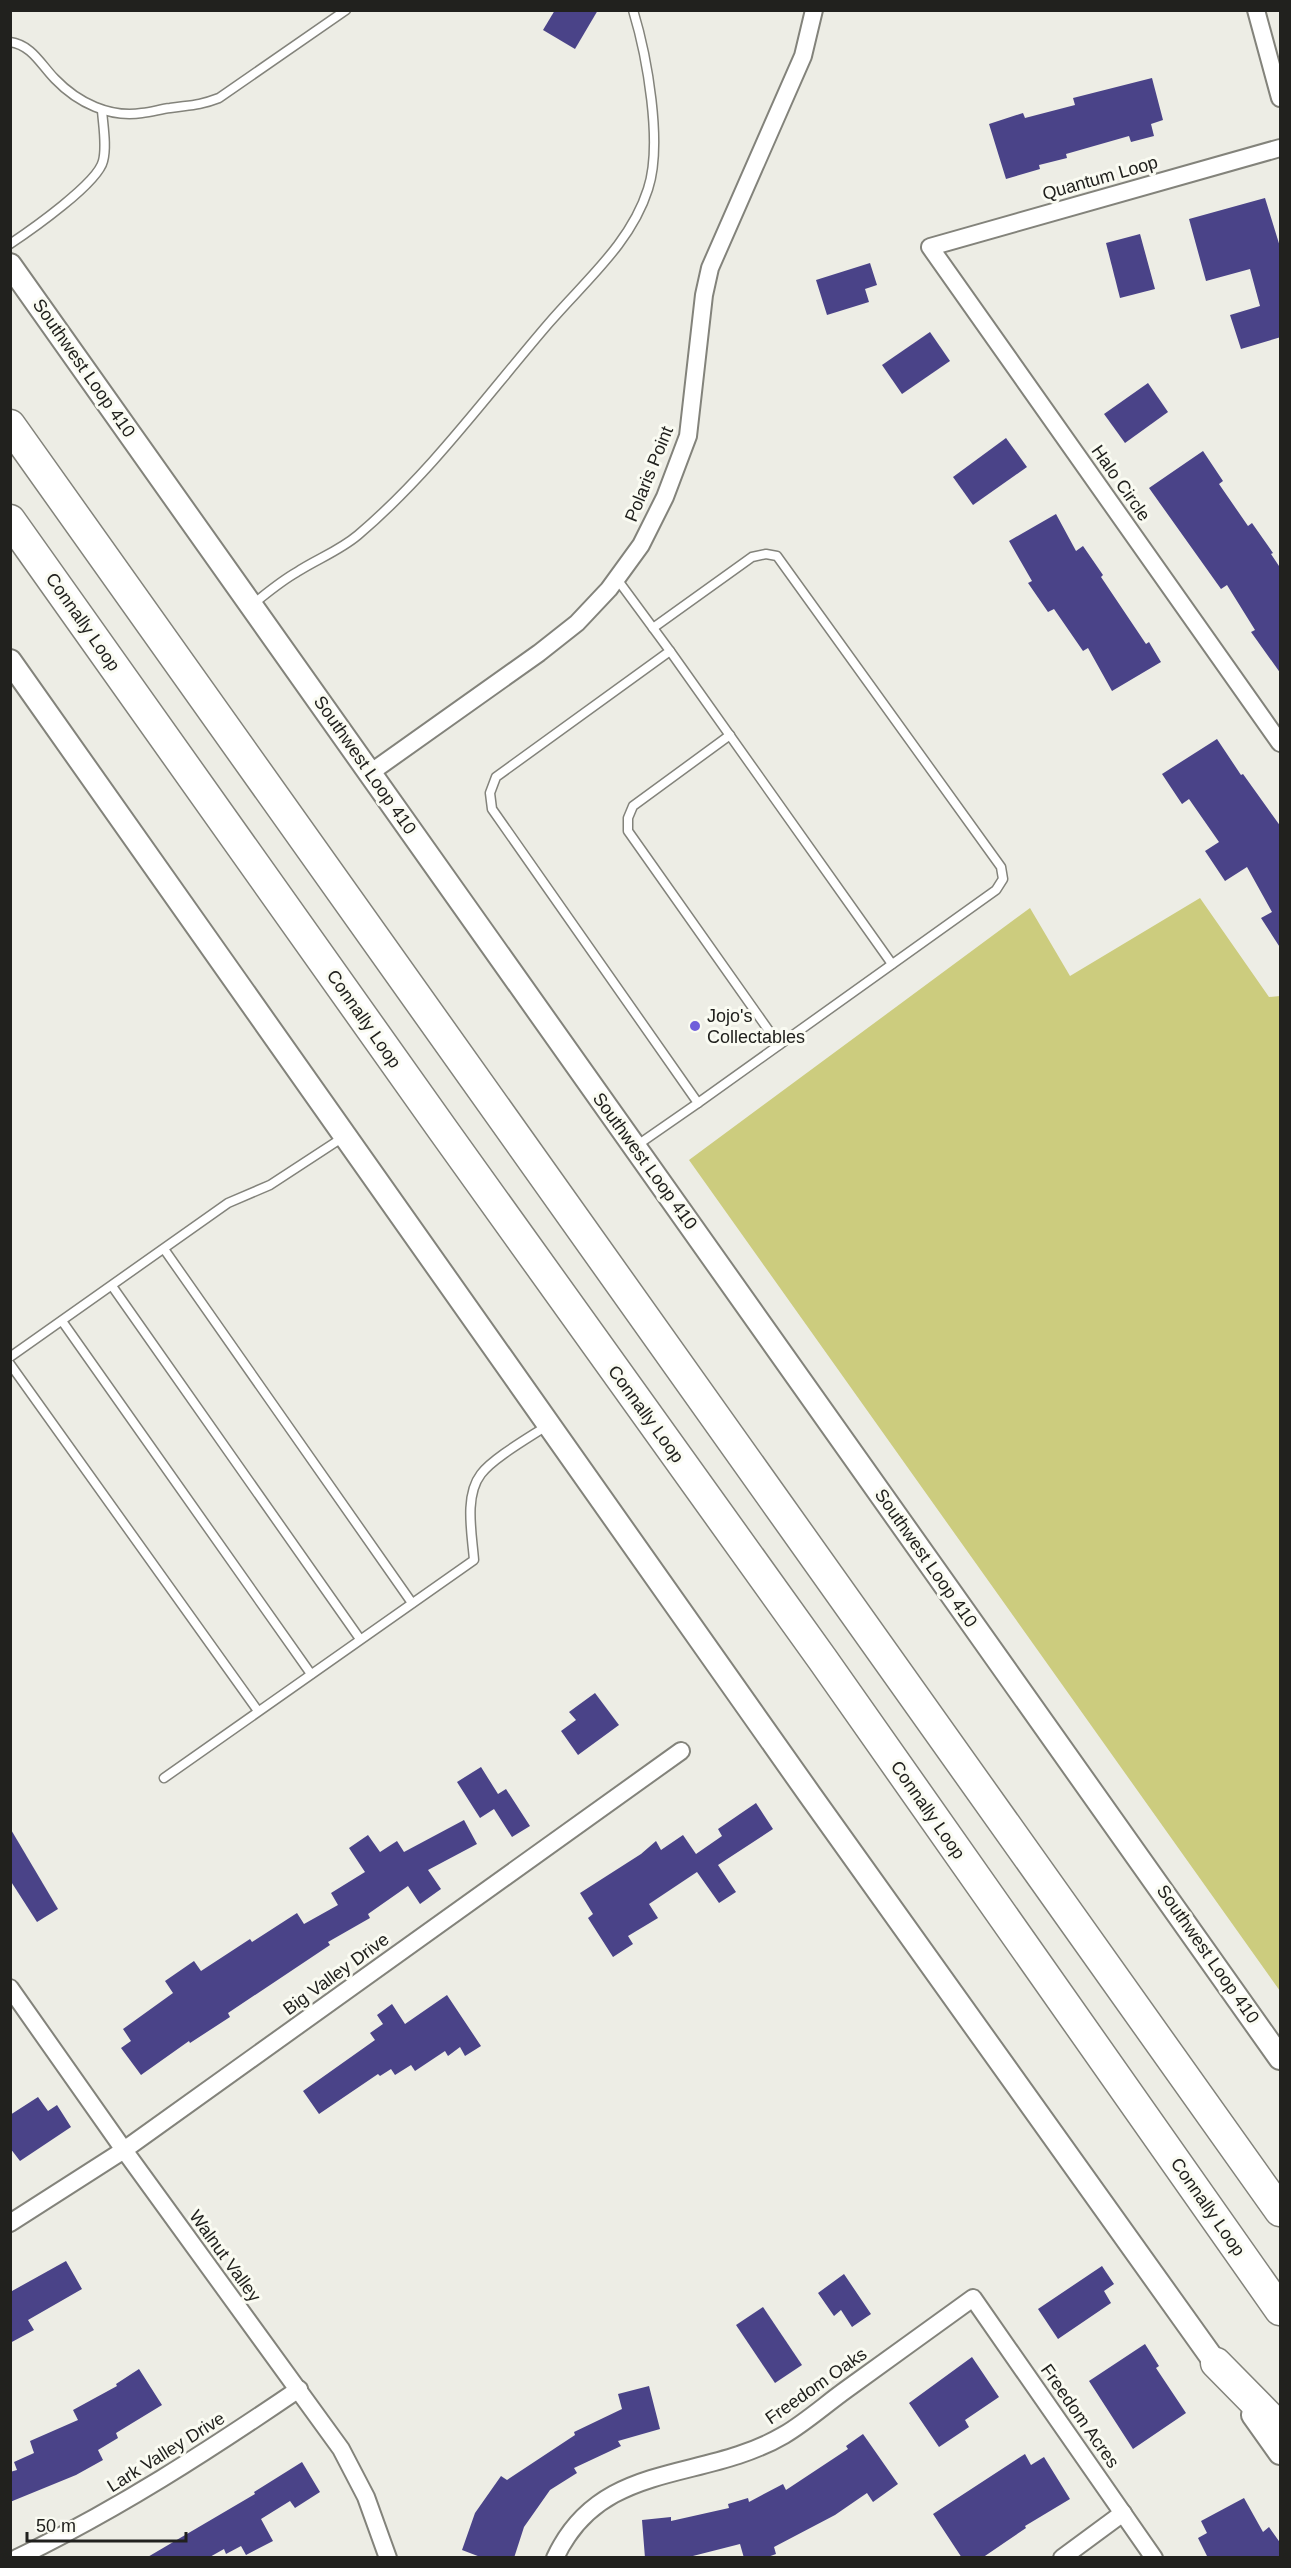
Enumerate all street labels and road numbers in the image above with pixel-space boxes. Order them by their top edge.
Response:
street label: Quantum Loop [1040,152,1160,204]
street label: Southwest Loop 410 [29,295,139,441]
street label: Polaris Point [621,423,677,525]
street label: Halo Circle [1088,441,1154,525]
street label: Connally Loop [42,569,124,675]
street label: Southwest Loop 410 [310,692,420,838]
street label: Connally Loop [323,966,405,1072]
street label: Southwest Loop 410 [589,1089,701,1233]
street label: Connally Loop [604,1362,688,1466]
street label: Southwest Loop 410 [871,1485,981,1631]
street label: Connally Loop [887,1757,969,1863]
street label: Southwest Loop 410 [1153,1881,1263,2027]
street label: Big Valley Drive [279,1929,393,2019]
street label: Connally Loop [1167,2154,1249,2260]
street label: Walnut Valley [185,2206,265,2306]
street label: Freedom Oaks [762,2344,870,2428]
street label: Freedom Acres [1037,2360,1123,2472]
street label: Lark Valley Drive [104,2408,228,2496]

